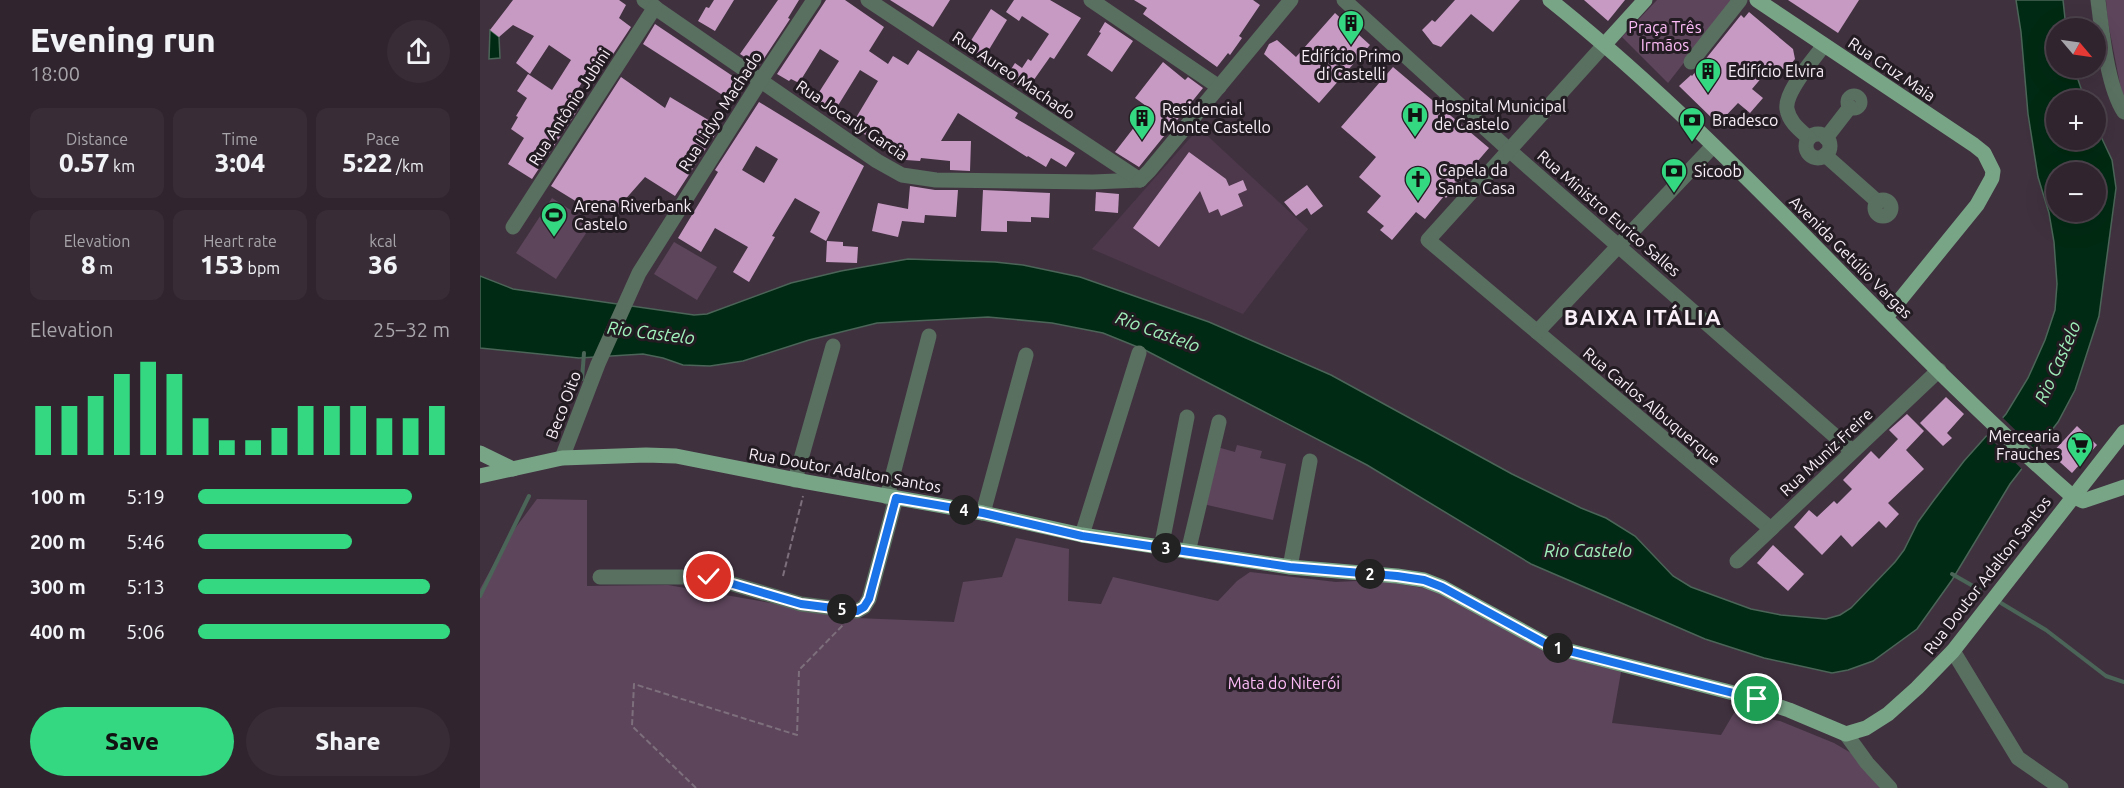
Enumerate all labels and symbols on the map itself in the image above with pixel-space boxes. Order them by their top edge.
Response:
building icon: Edifício Primo di Castelli [1336,8,1366,46]
park label: Praça Três Irmãos [1628,18,1702,54]
north arrow [2046,18,2106,78]
street label: Rua Aureo Machado [949,27,1079,123]
street label: Rua Cruz Maia [1845,33,1939,105]
street label: Rua Antônio Jubini [525,45,613,169]
place label: Edifício Primo di Castelli [1301,47,1401,83]
street label: Rua Lidyo Machado [675,48,765,174]
building icon: Edifício Elvira [1693,56,1723,94]
place label: Edifício Elvira [1728,62,1824,80]
street label: Rua Jocarly Garcia [793,76,911,164]
place label: Hospital Municipal de Castelo [1434,97,1566,133]
place label: Residencial Monte Castello [1162,100,1271,136]
hospital icon: Hospital Municipal de Castelo [1400,100,1430,138]
building icon: Residencial Monte Castello [1127,103,1157,141]
bank icon: Bradesco [1677,105,1707,143]
place label: Bradesco [1712,111,1778,129]
street label: Rua Ministro Eurico Salles [1534,146,1684,280]
bank icon: Sicoob [1659,156,1689,194]
place label: Capela da Santa Casa [1438,161,1515,197]
place label: Sicoob [1694,162,1742,180]
church icon: Capela da Santa Casa [1403,164,1433,202]
street label: Avenida Getúlio Vargas [1786,192,1916,322]
place label: Arena Riverbank Castelo [574,197,692,233]
sports icon: Arena Riverbank Castelo [539,200,569,238]
district label: BAIXA ITÁLIA [1564,304,1722,329]
water label: Rio Castelo [1113,307,1203,356]
water label: Rio Castelo [606,317,696,347]
water label: Rio Castelo [2030,317,2084,406]
street label: Rua Carlos Albuquerque [1580,343,1724,469]
street label: Beco Oito [542,368,584,442]
street label: Rua Muniz Freire [1776,405,1876,499]
place label: Mercearia Frauches [1989,427,2060,463]
supermarket icon: Mercearia Frauches [2065,430,2095,468]
street label: Rua Doutor Adalton Santos [747,444,943,496]
street label: Rua Doutor Adalton Santos [1920,493,2054,657]
pin: 4 [949,495,979,525]
pin: 3 [1151,533,1181,563]
water label: Rio Castelo [1544,540,1632,560]
pin [683,551,734,602]
pin: 2 [1355,559,1385,589]
pin: 5 [827,594,857,624]
pin: 1 [1543,633,1573,663]
pin [1731,673,1782,724]
park label: Mata do Niterói [1228,674,1340,692]

